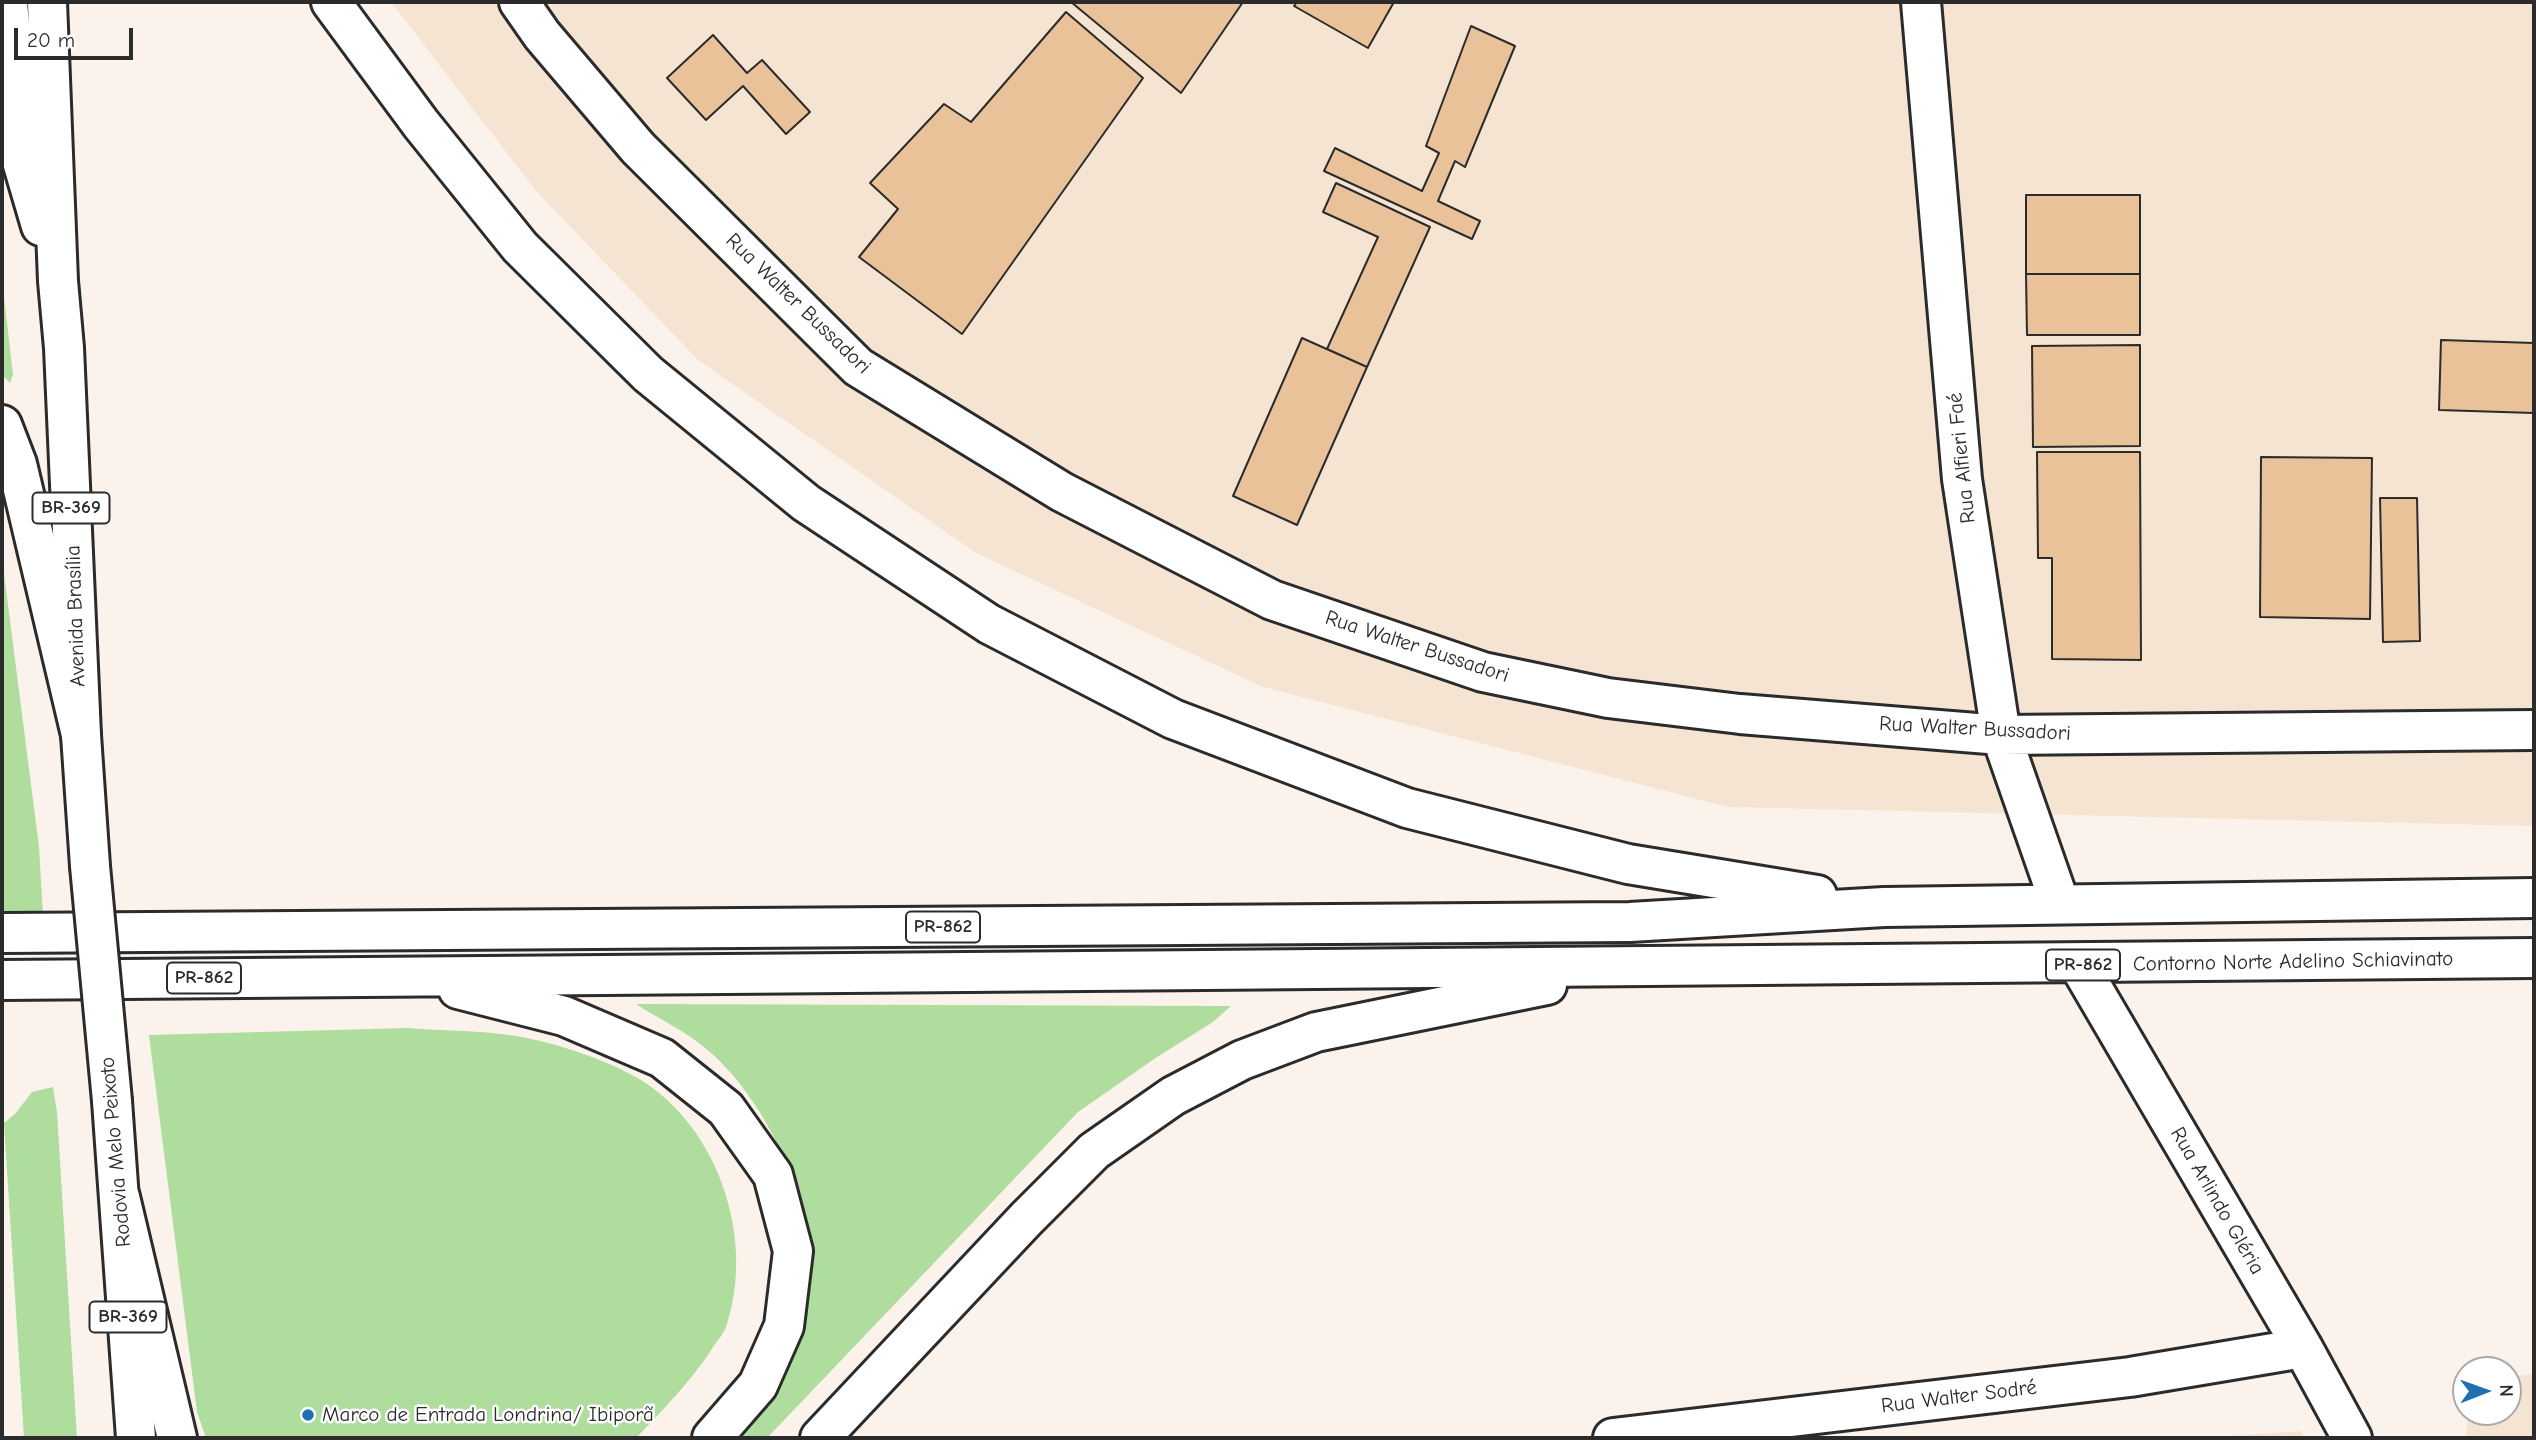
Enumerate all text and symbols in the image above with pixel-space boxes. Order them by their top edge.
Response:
scale bar [18,14,136,58]
text: 20 m [27,28,75,52]
street label: Rua Walter Bussadori [720,228,876,380]
street label: Rua Alfieri Faé [1943,391,1981,525]
road number: BR-369 [32,492,110,524]
street label: Avenida Brasília [61,545,91,687]
street label: Rua Walter Bussadori [1322,605,1512,689]
street label: Rua Walter Bussadori [1879,711,2071,747]
road number: PR-862 [906,911,980,942]
street label: Contorno Norte Adelino Schiavinato [2133,947,2453,977]
road number: PR-862 [2046,950,2120,981]
road number: PR-862 [167,962,241,994]
street label: Rodovia Melo Peixoto [95,1056,137,1248]
street label: Rua Arlindo Gléria [2165,1123,2269,1279]
road number: BR-369 [90,1302,166,1332]
north arrow [2452,1356,2522,1426]
street label: Rua Walter Sodré [1880,1375,2038,1419]
text: N [2495,1384,2517,1397]
place label: Marco de Entrada Londrina/ Ibiporã [322,1402,654,1428]
marker: Marco de Entrada Londrina/ Ibiporã [300,1407,316,1423]

